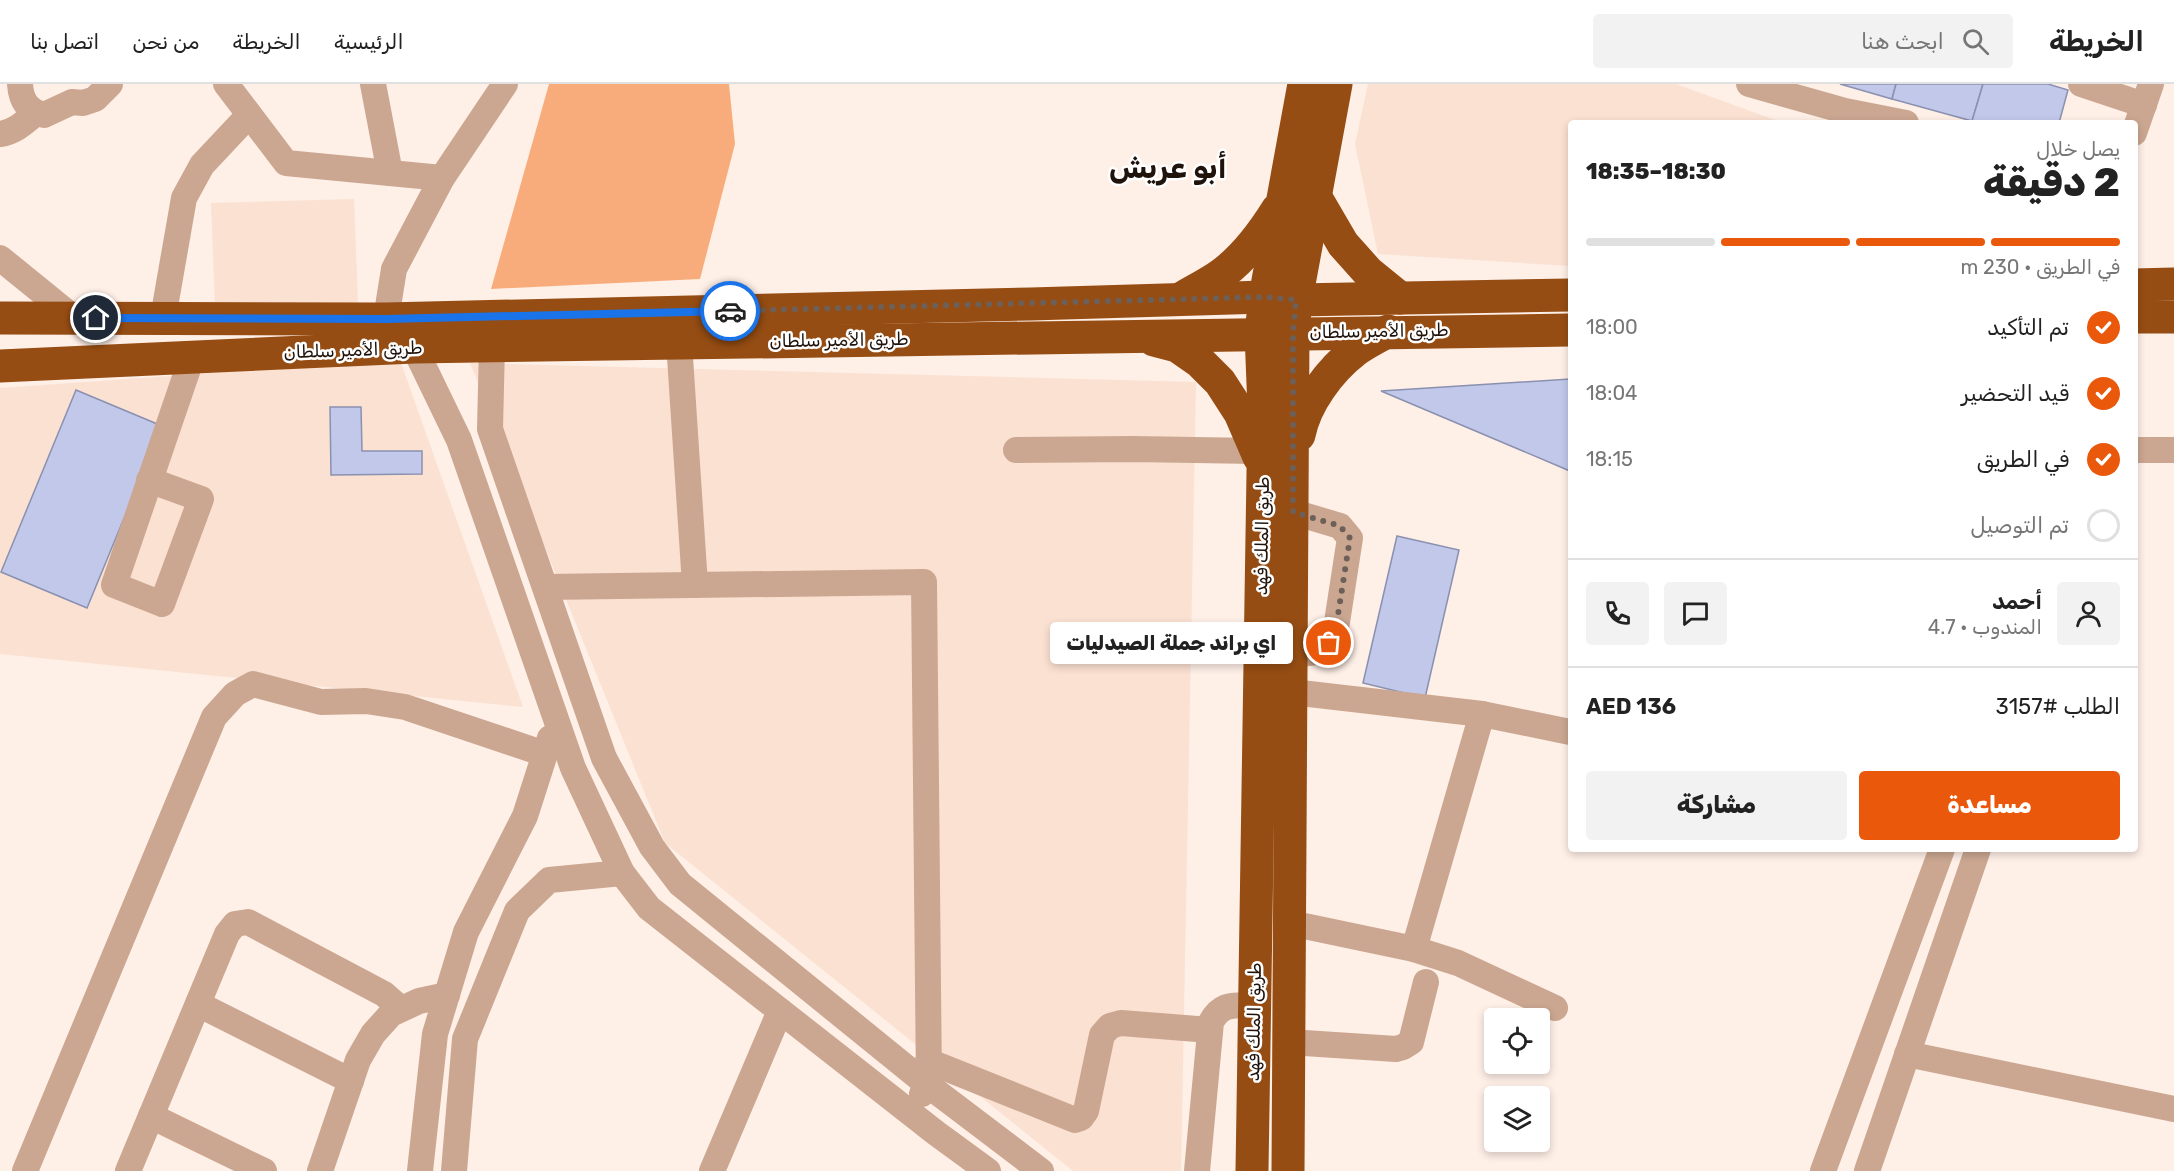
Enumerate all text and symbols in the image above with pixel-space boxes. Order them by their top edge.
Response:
search box [1593,14,2013,68]
icon: search [1959,25,1992,58]
text: الخريطة [2049,25,2144,58]
text: ابحث هنا [1861,28,1944,55]
text: اتصل بنا [30,29,99,54]
text: من نحن [132,29,199,54]
text: الخريطة [232,29,301,54]
text: الرئيسية [334,29,404,54]
text: يصل خلال [2036,137,2120,161]
district label: أبو عريش [1109,150,1227,186]
text: 18:30–18:35 [1586,158,1726,185]
text: 2 دقيقة [1983,160,2120,206]
text: في الطريق · 230 m [1960,255,2120,279]
courier [700,281,760,341]
pin [70,292,121,343]
icon: car [714,295,747,328]
icon: home [79,301,112,334]
icon: check [2087,311,2120,344]
text: تم التأكيد [1987,314,2069,341]
text: 18:00 [1586,315,1638,339]
street label: طريق الأمير سلطان [1309,319,1449,343]
street label: طريق الأمير سلطان [769,328,909,352]
street label: طريق الأمير سلطان [283,337,423,363]
icon: check [2087,377,2120,410]
text: قيد التحضير [1961,380,2069,407]
text: 18:04 [1586,381,1638,405]
icon: check [2087,443,2120,476]
text: في الطريق [1977,446,2069,473]
text: 18:15 [1586,447,1633,471]
street label: طريق الملك فهد [1250,476,1274,596]
text: تم التوصيل [1970,512,2069,539]
button: phone [1586,582,1649,645]
button: chat [1664,582,1727,645]
button: person [2057,582,2120,645]
text: أحمد [1992,588,2042,615]
text: المندوب · 4.7 [1928,615,2042,639]
pin [1303,617,1354,668]
callout: اي براند جملة الصيدليات [1050,622,1293,664]
icon: bag [1312,626,1345,659]
text: اي براند جملة الصيدليات [1066,631,1277,655]
text: AED 136 [1586,693,1676,720]
text: الطلب #3157 [1995,693,2120,720]
button: مشاركة [1586,771,1847,840]
button: مساعدة [1859,771,2120,840]
street label: طريق الملك فهد [1242,962,1266,1082]
map controls [1484,1008,1550,1152]
button: locate [1484,1008,1550,1074]
button: layers [1484,1086,1550,1152]

